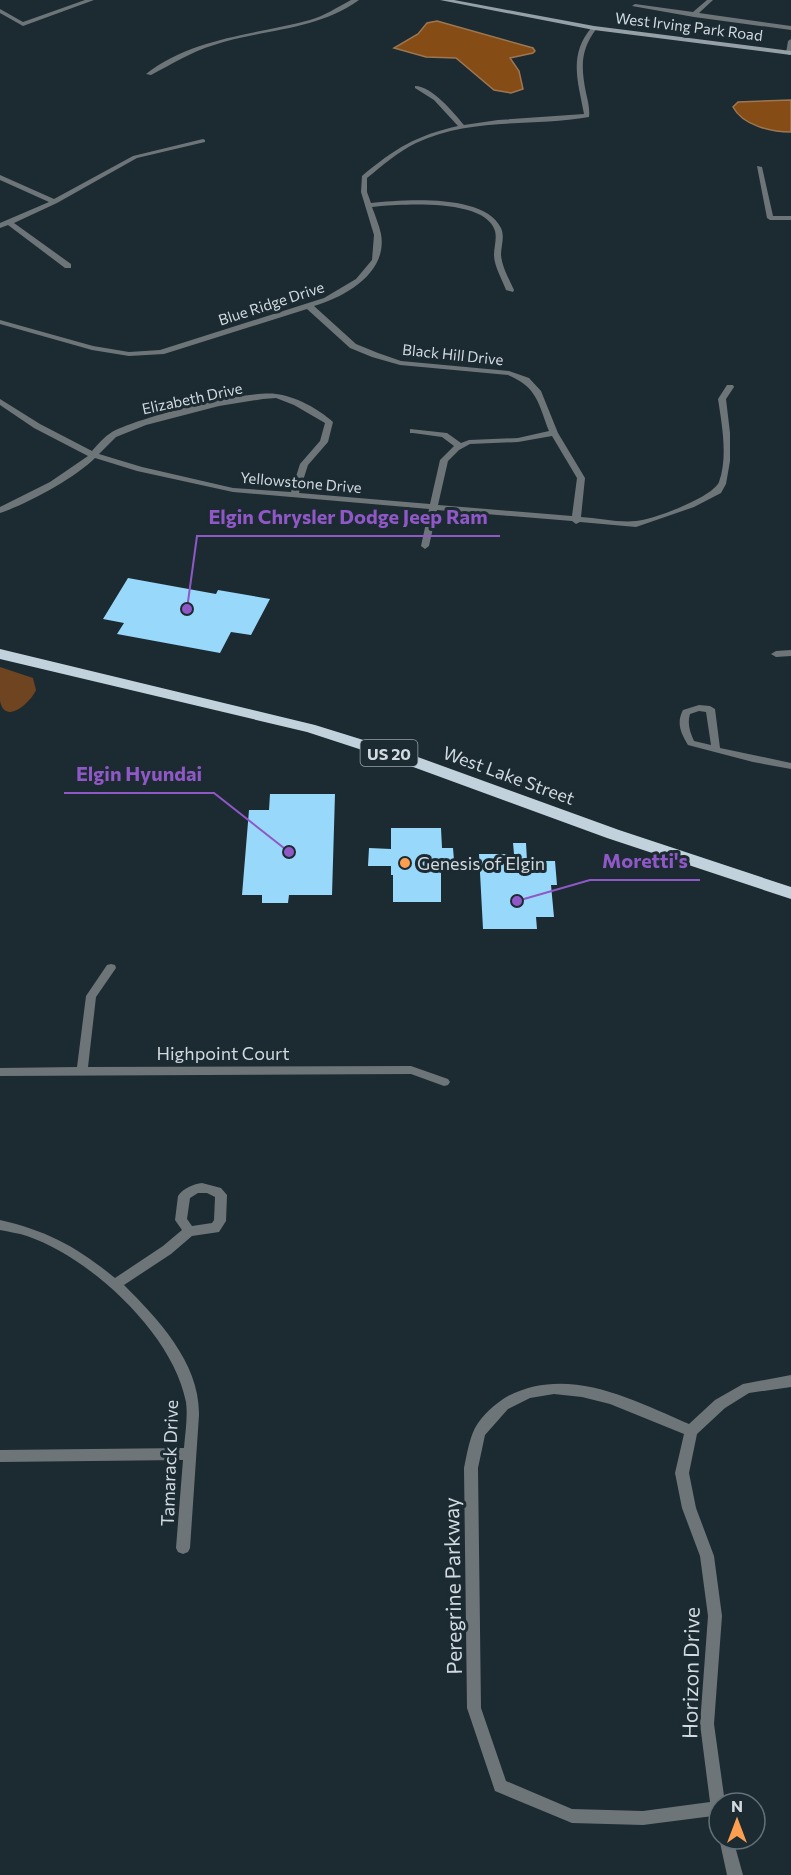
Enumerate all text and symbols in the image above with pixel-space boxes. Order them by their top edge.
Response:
street label: West Irving Park Road [614,8,764,44]
street label: Blue Ridge Drive [216,277,326,329]
street label: Black Hill Drive [402,340,505,368]
street label: Elizabeth Drive [140,379,244,417]
street label: Yellowstone Drive [239,468,363,496]
callout: Elgin Chrysler Dodge Jeep Ram [197,498,500,536]
text: Elgin Chrysler Dodge Jeep Ram [208,504,488,528]
road number: US 20 [360,740,418,766]
street label: West Lake Street [440,741,578,809]
callout: Elgin Hyundai [64,755,214,793]
text: Elgin Hyundai [76,761,202,785]
callout: Moretti's [590,842,700,880]
text: Moretti's [602,848,688,872]
place label: Genesis of Elgin [417,852,545,874]
marker: Genesis of Elgin [398,856,412,870]
street label: Highpoint Court [156,1042,290,1064]
street label: Tamarack Drive [156,1399,182,1527]
street label: Peregrine Parkway [438,1497,466,1675]
street label: Horizon Drive [676,1607,704,1739]
north arrow [707,1791,767,1851]
text: N [731,1796,743,1815]

